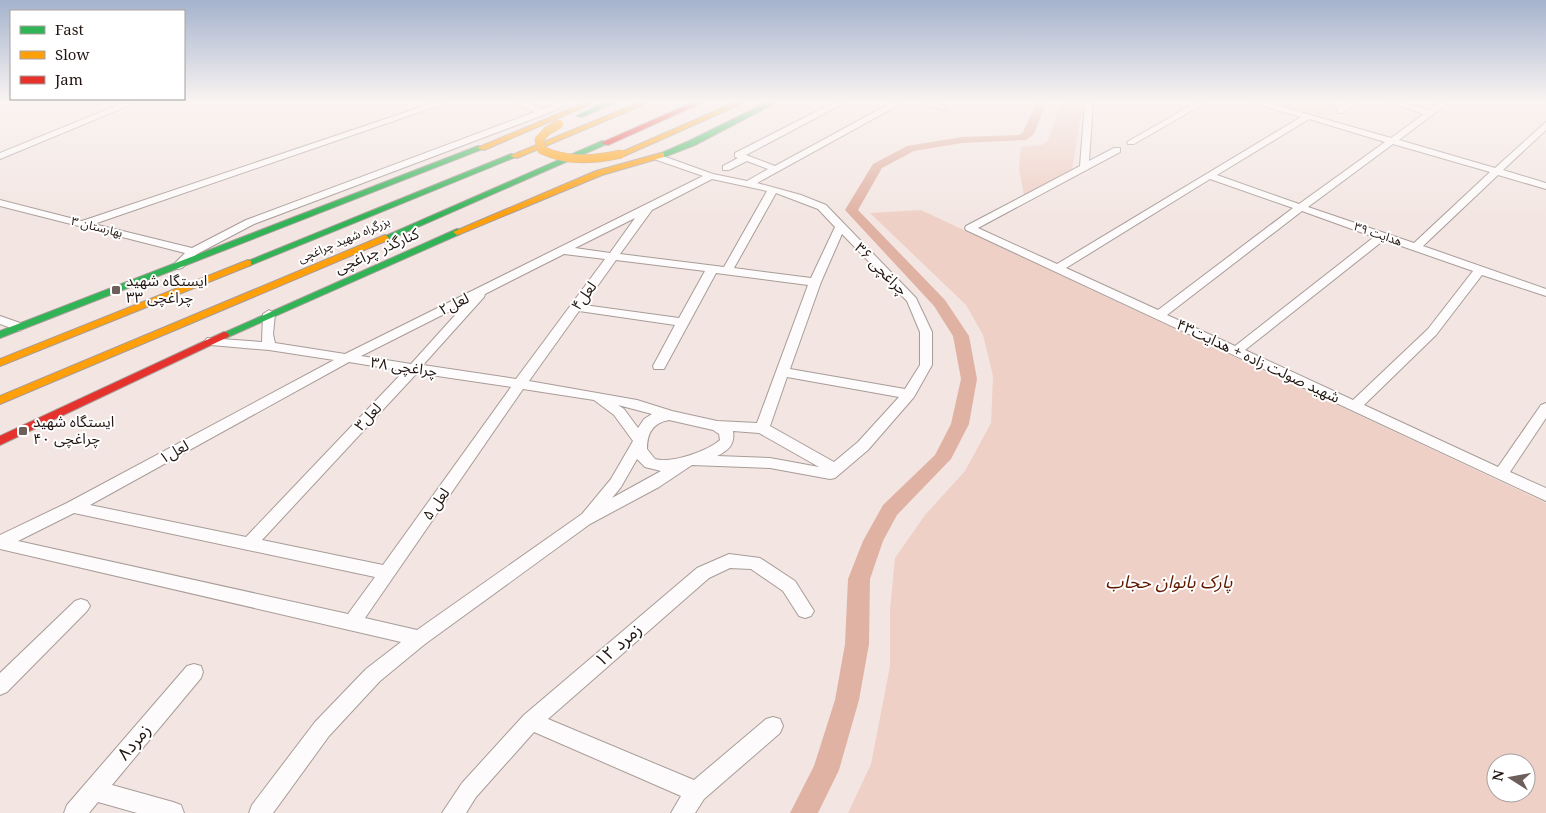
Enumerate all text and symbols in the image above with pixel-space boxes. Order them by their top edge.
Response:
legend [10,10,185,100]
text: Fast [55,19,84,39]
text: Slow [55,44,89,64]
text: Jam [54,69,83,89]
street label: بهارستان ۳ [70,212,125,241]
street label: بزرگراه شهید چراغچی [295,212,392,267]
street label: هدایت ۳۹ [1352,217,1405,250]
street label: کنارگذر چراغچی [331,222,423,279]
street label: چراغچی ۳۶ [850,237,913,300]
place label: ایستگاه شهید چراغچی ۳۳ [126,270,207,308]
street label: لعل۴ [566,277,601,314]
marker: ایستگاه شهید چراغچی ۳۳ [110,284,122,296]
street label: لعل۲ [435,287,472,319]
street label: شهید صولت زاده + هدایت۴۳ [1174,313,1344,407]
street label: چراغچی ۳۸ [369,351,439,382]
street label: لعل۳ [349,398,385,435]
place label: ایستگاه شهید چراغچی ۴۰ [33,411,114,449]
marker: ایستگاه شهید چراغچی ۴۰ [17,425,29,437]
street label: لعل۱ [155,435,192,467]
street label: لعل ۵ [417,483,454,524]
park label: پارک بانوان حجاب [1106,569,1233,594]
street label: زمرد ۱۲ [588,617,646,672]
street label: زمرد۸ [111,718,156,765]
north arrow [1486,753,1536,803]
text: N [1487,768,1508,783]

